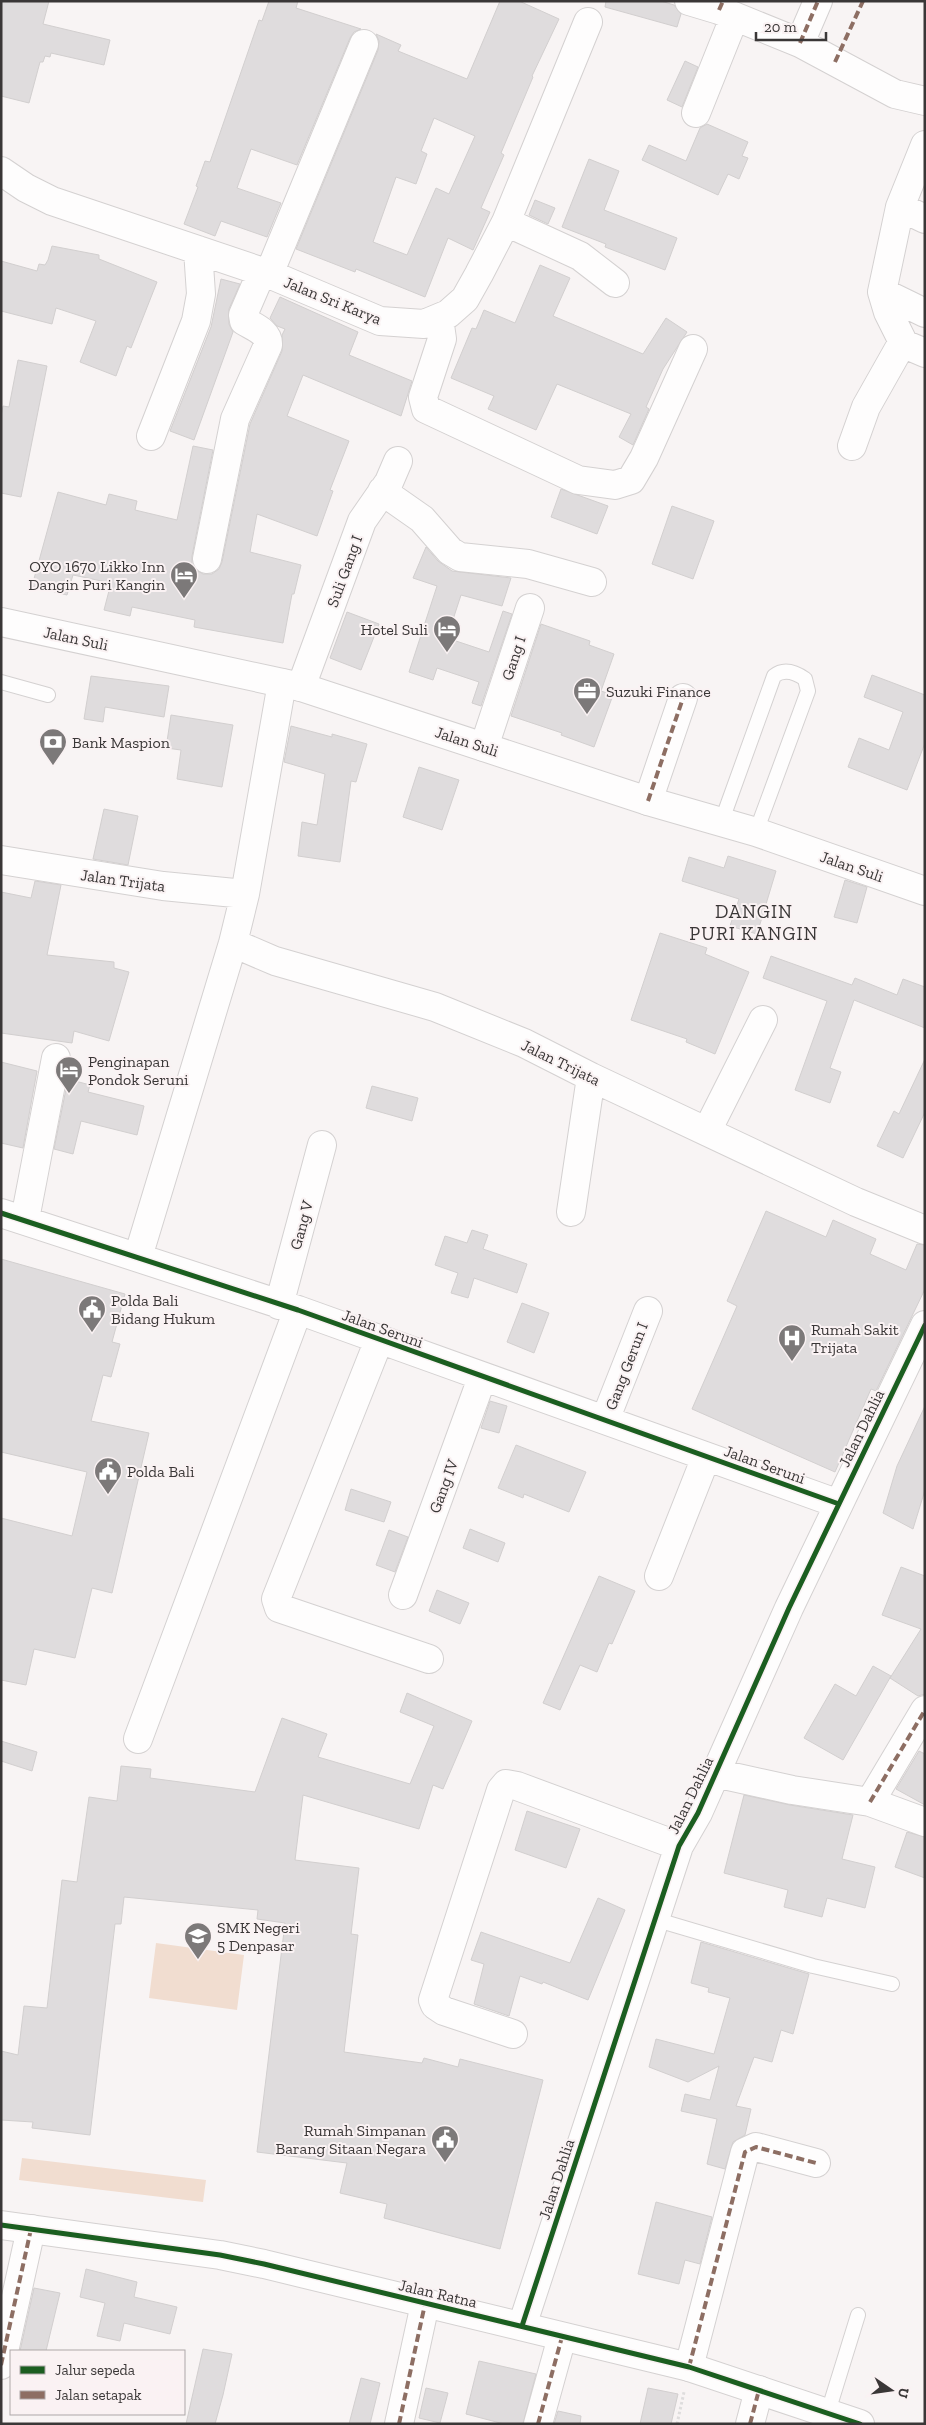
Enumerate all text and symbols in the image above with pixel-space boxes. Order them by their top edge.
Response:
scale bar [756,10,826,42]
text: 20 m [764,18,797,36]
street label: Jalan Sri Karya [281,272,385,329]
street label: Suli Gang I [323,532,366,610]
place label: OYO 1670 Likko Inn Dangin Puri Kangin [28,557,166,594]
hotel icon: OYO 1670 Likko Inn Dangin Puri Kangin [169,560,199,599]
hotel icon: Hotel Suli [432,614,462,653]
place label: Hotel Suli [360,620,429,639]
street label: Jalan Suli [42,622,110,655]
street label: Gang I [497,634,530,683]
office icon: Suzuki Finance [572,676,602,715]
place label: Suzuki Finance [606,682,711,701]
street label: Jalan Suli [433,722,501,761]
bank icon: Bank Maspion [38,727,68,766]
place label: Bank Maspion [72,733,171,752]
street label: Jalan Suli [818,847,886,886]
street label: Jalan Trijata [79,865,167,896]
district label: DANGIN PURI KANGIN [689,900,819,945]
street label: Jalan Trijata [518,1035,604,1090]
place label: Penginapan Pondok Seruni [88,1052,189,1089]
hotel icon: Penginapan Pondok Seruni [54,1055,84,1094]
street label: Gang V [286,1198,317,1252]
place label: Polda Bali Bidang Hukum [111,1291,215,1328]
public building icon: Polda Bali Bidang Hukum [77,1294,107,1333]
street label: Jalan Seruni [340,1305,426,1352]
street label: Gang Gerun I [601,1320,652,1413]
place label: Rumah Sakit Trijata [811,1320,899,1357]
hospital icon: Rumah Sakit Trijata [777,1323,807,1362]
street label: Jalan Dahlia [835,1386,888,1470]
street label: Jalan Seruni [722,1441,808,1488]
public building icon: Polda Bali [93,1456,123,1495]
street label: Gang IV [425,1456,462,1516]
place label: Polda Bali [127,1462,195,1481]
street label: Jalan Dahlia [664,1753,717,1837]
place label: SMK Negeri 5 Denpasar [217,1918,300,1955]
school or university icon: SMK Negeri 5 Denpasar [183,1921,213,1960]
place label: Rumah Simpanan Barang Sitaan Negara [275,2121,427,2158]
public building icon: Rumah Simpanan Barang Sitaan Negara [430,2124,460,2163]
street label: Jalan Dahlia [535,2136,579,2222]
street label: Jalan Ratna [397,2275,479,2312]
legend [10,2350,185,2415]
text: Jalur sepeda [55,2361,135,2379]
north arrow [866,2365,916,2415]
text: Jalan setapak [55,2386,142,2404]
text: U [894,2386,913,2400]

